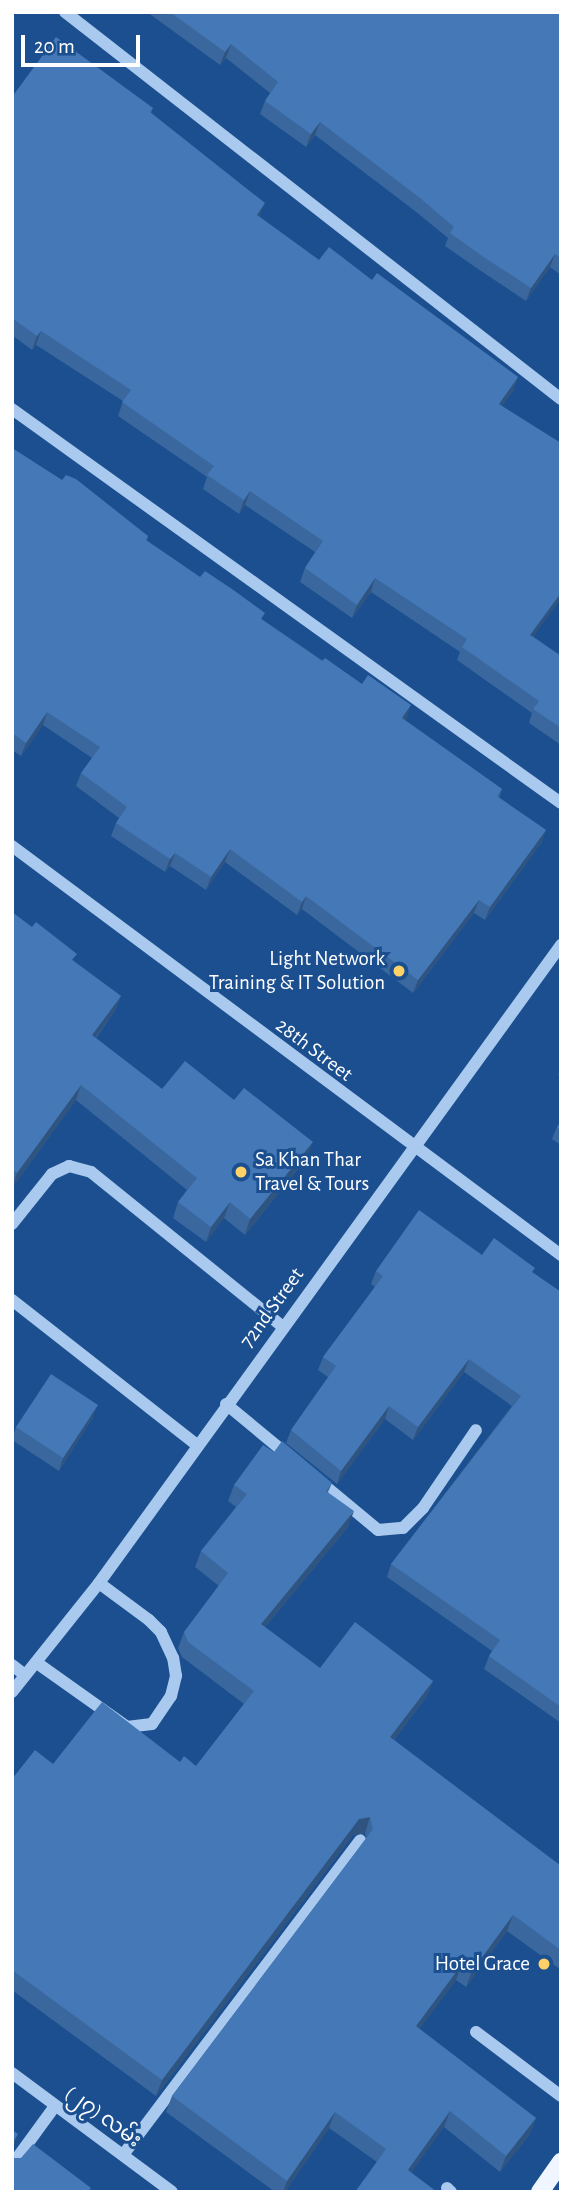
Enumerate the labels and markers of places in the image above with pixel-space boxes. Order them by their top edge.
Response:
place label: Light Network Training & IT Solution [209,946,385,996]
marker: Light Network Training & IT Solution [391,963,407,979]
place label: Sa Khan Thar Travel & Tours [255,1147,369,1197]
marker: Sa Khan Thar Travel & Tours [233,1164,249,1180]
place label: Hotel Grace [435,1951,530,1977]
marker: Hotel Grace [536,1956,552,1972]

